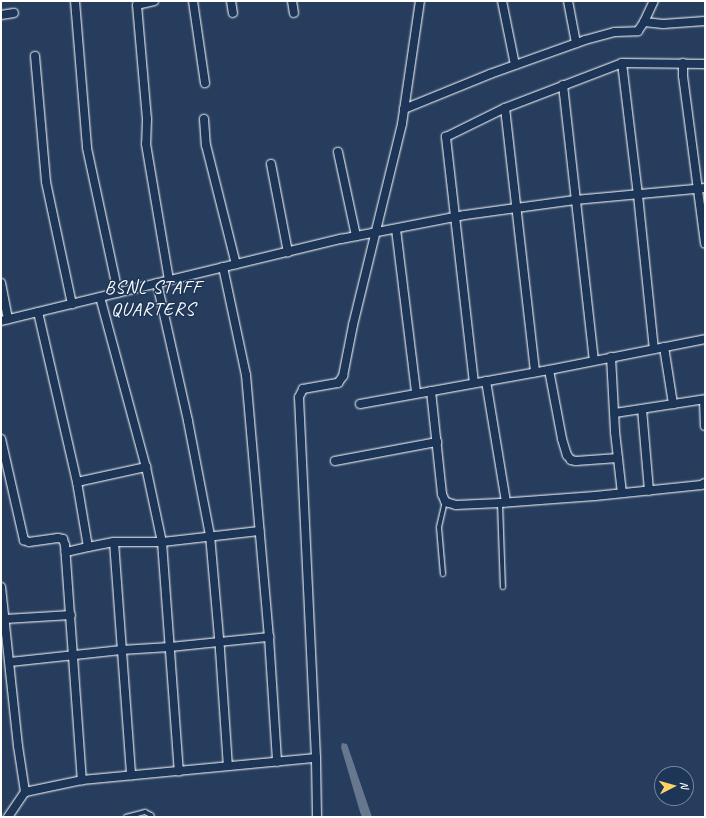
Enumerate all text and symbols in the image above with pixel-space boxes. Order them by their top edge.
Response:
district label: BSNL STAFF QUARTERS [105,277,201,321]
north arrow [654,766,694,806]
text: N [678,781,692,789]

